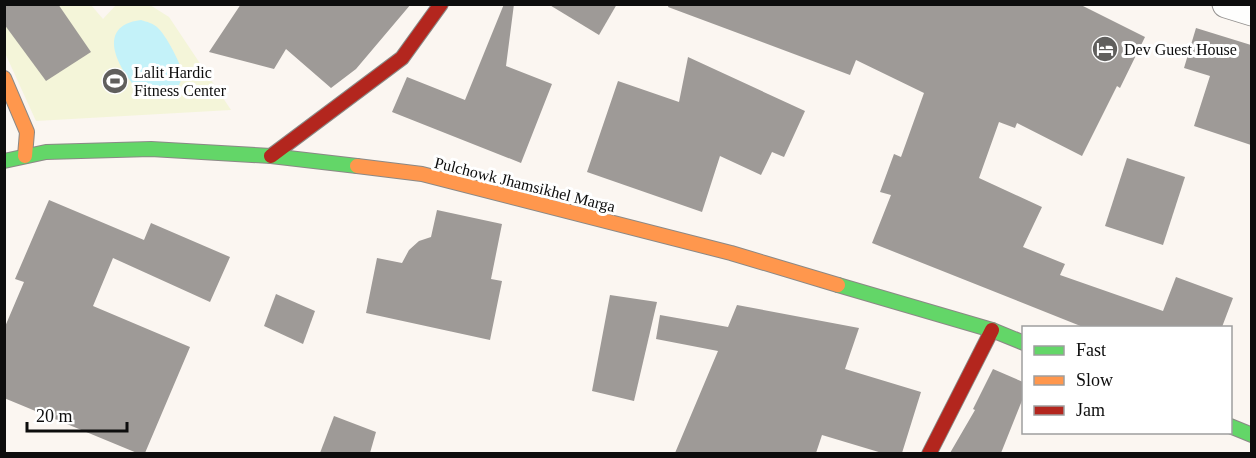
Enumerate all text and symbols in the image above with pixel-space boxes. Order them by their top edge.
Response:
hotel icon: Dev Guest House [1090,34,1120,64]
place label: Dev Guest House [1124,41,1237,58]
place label: Lalit Hardic Fitness Center [134,64,227,99]
sports icon: Lalit Hardic Fitness Center [100,66,130,96]
street label: Pulchowk Jhamsikhel Marga [433,154,617,216]
legend [1022,326,1232,434]
text: Fast [1076,340,1106,360]
text: Slow [1076,370,1113,390]
scale bar [27,395,128,433]
text: Jam [1076,400,1105,420]
text: 20 m [36,406,73,426]

